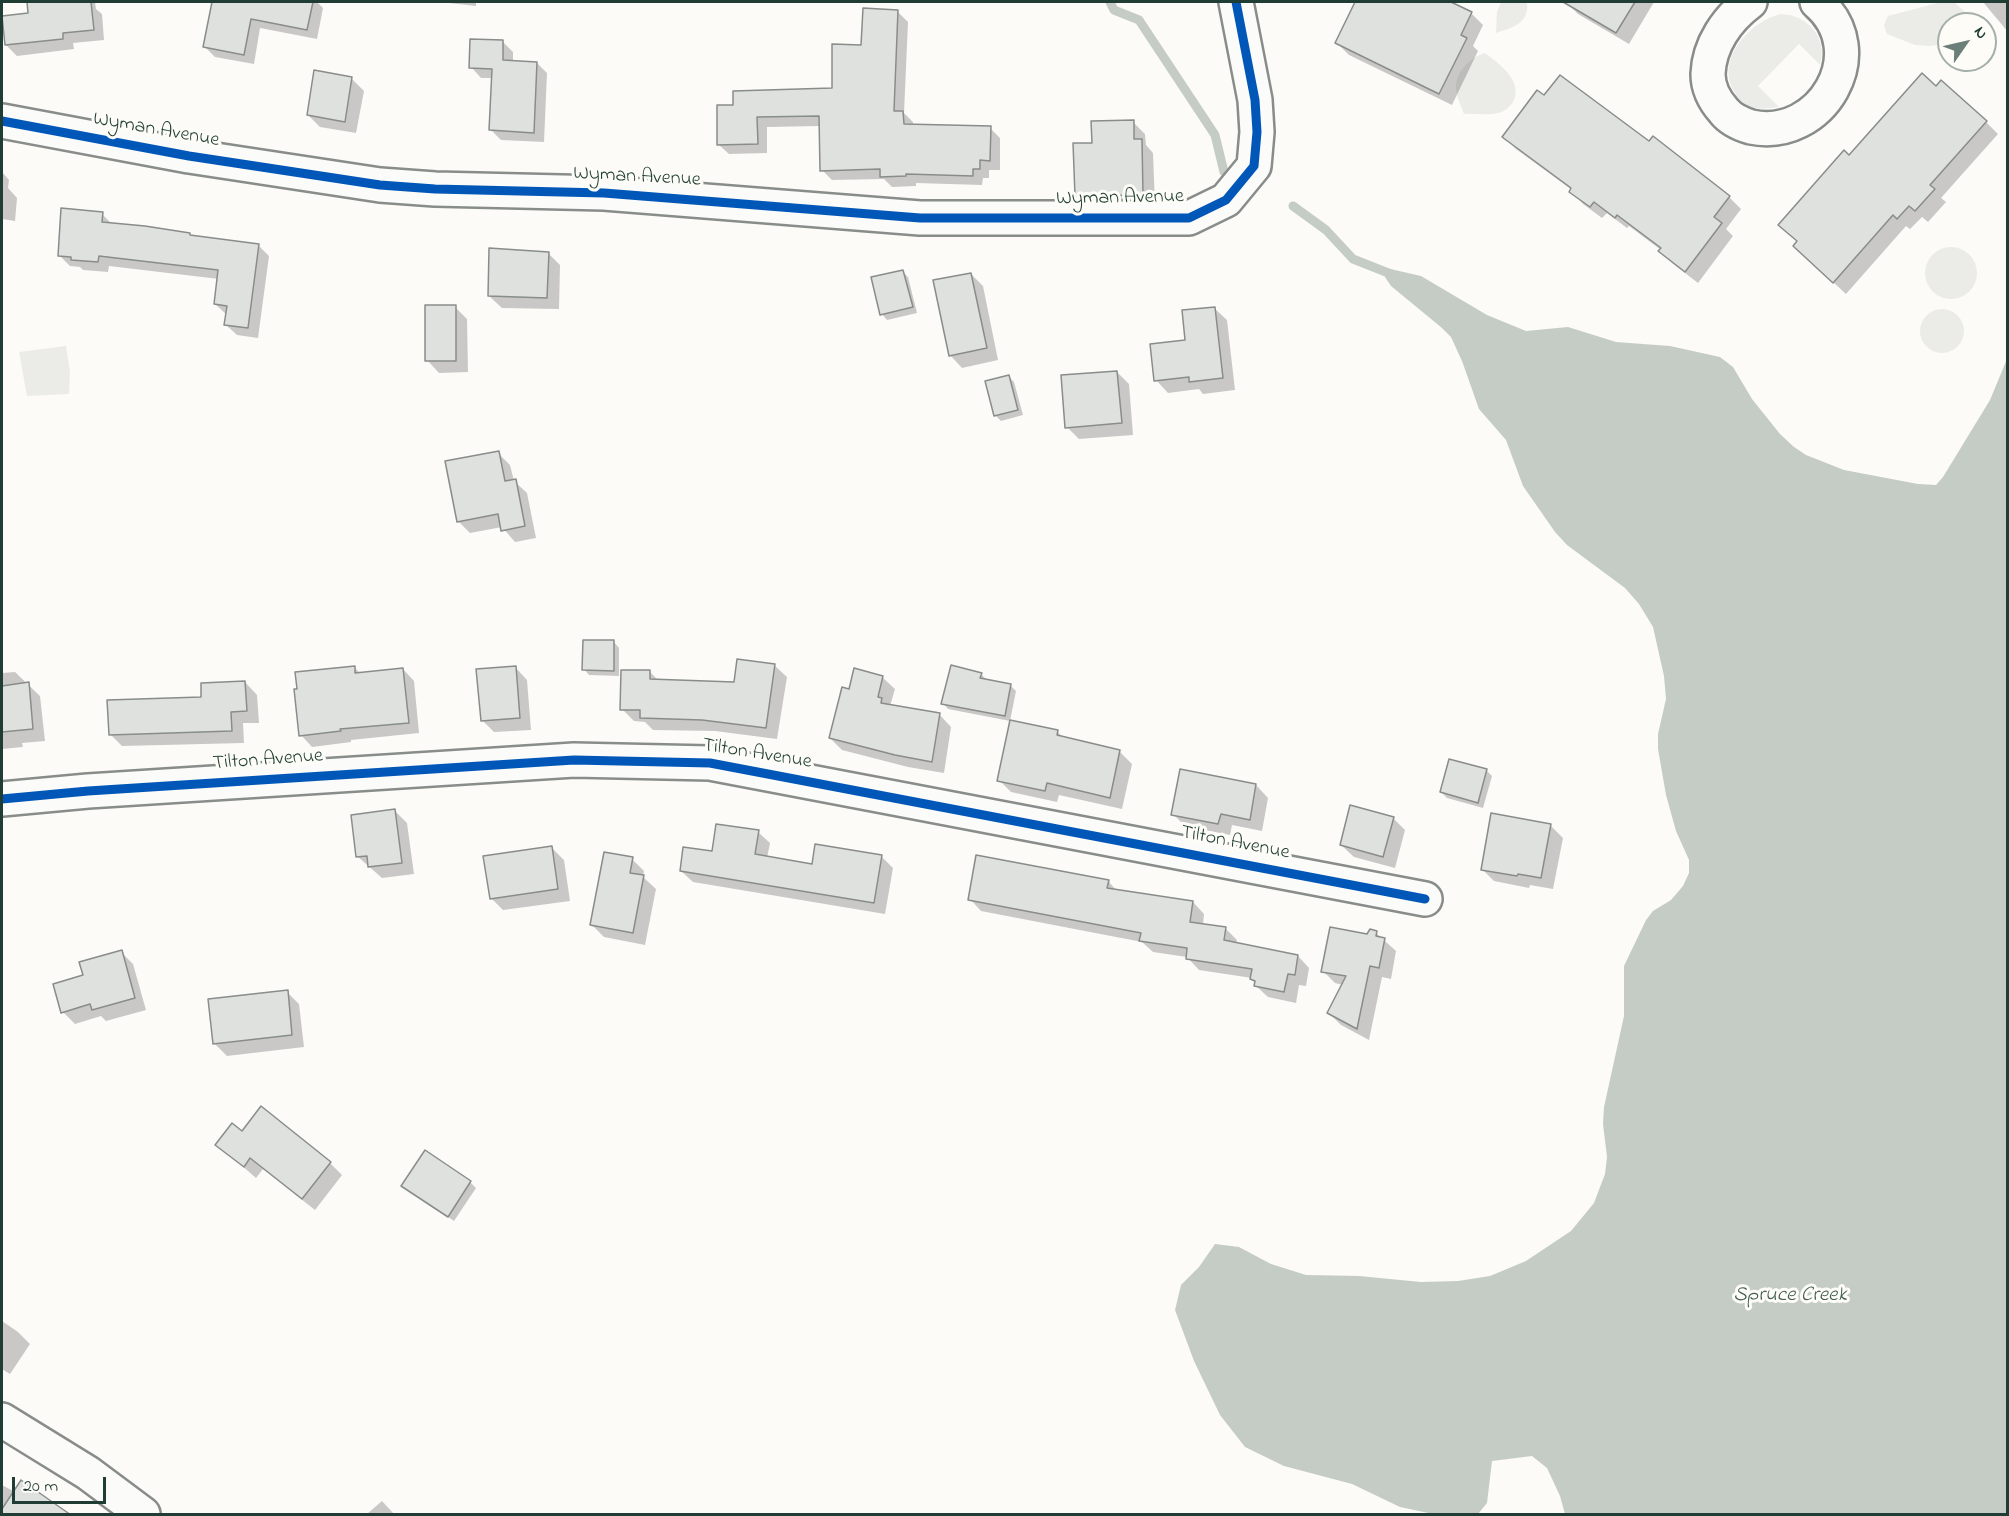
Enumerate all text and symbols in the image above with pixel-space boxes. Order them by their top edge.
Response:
north arrow [1937,12,1997,72]
text: N [1967,22,1993,44]
street label: Wyman Avenue [91,108,221,154]
street label: Wyman Avenue [573,163,701,193]
street label: Wyman Avenue [1056,186,1184,212]
street label: Tilton Avenue [701,735,813,775]
street label: Tilton Avenue [212,745,324,777]
street label: Tilton Avenue [1179,822,1291,866]
water label: Spruce Creek [1733,1284,1847,1310]
scale bar [15,1465,110,1503]
text: 20 m [23,1474,58,1500]

